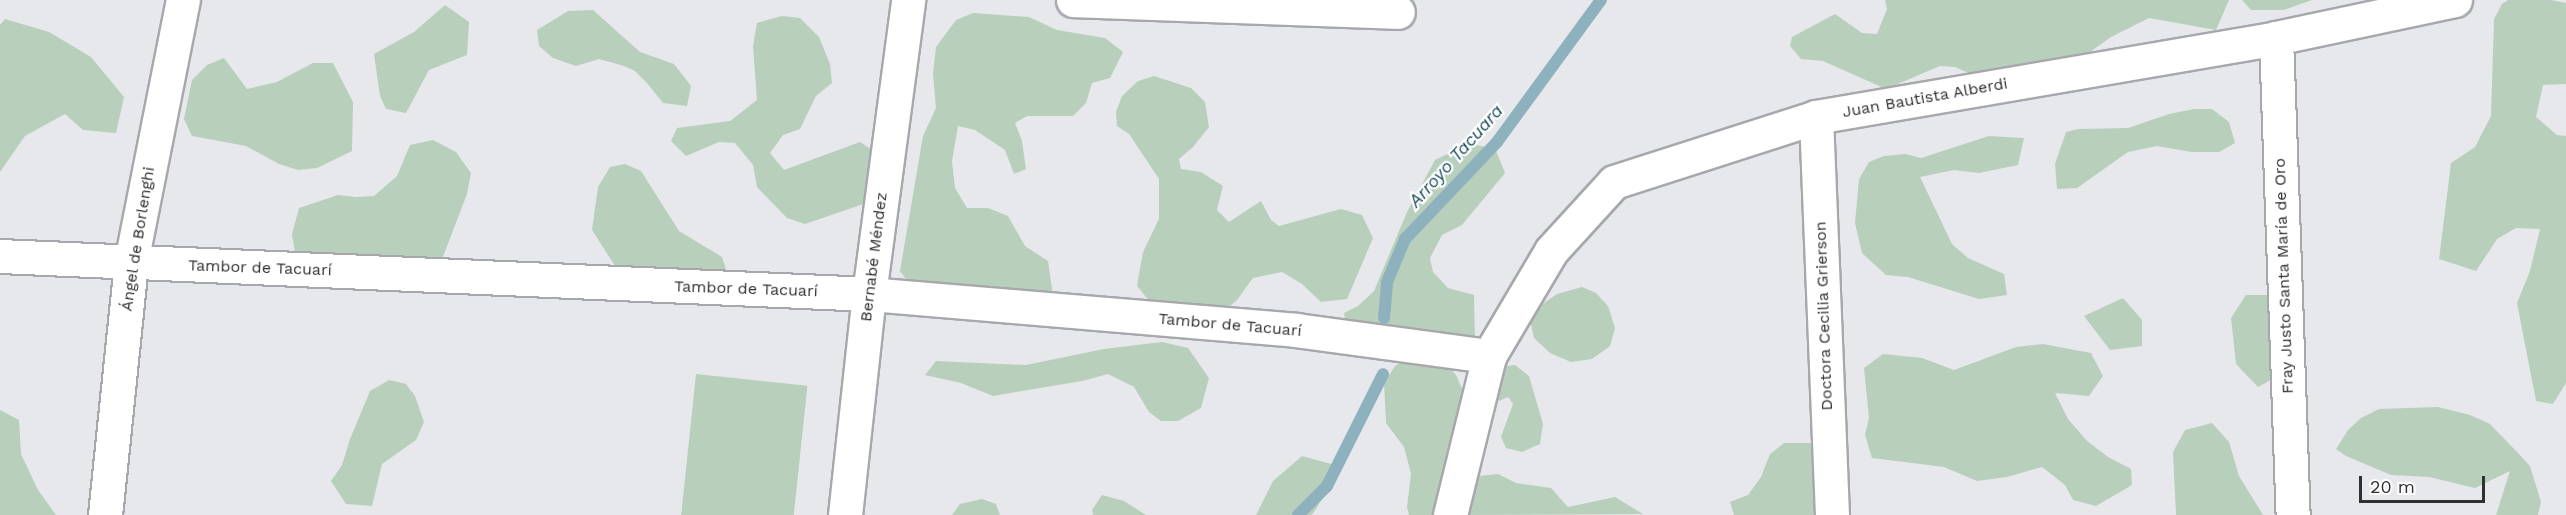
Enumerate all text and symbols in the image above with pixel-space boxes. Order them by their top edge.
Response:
street label: Juan Bautista Alberdi [1840,74,2010,122]
water label: Arroyo Tacuara [1404,100,1508,212]
street label: Fray Justo Santa María de Oro [2270,157,2298,395]
street label: Ángel de Borlenghi [117,165,159,313]
street label: Bernabé Méndez [857,191,891,323]
street label: Doctora Cecilia Grierson [1811,221,1837,411]
street label: Tambor de Tacuarí [187,256,333,280]
street label: Tambor de Tacuarí [673,277,819,301]
street label: Tambor de Tacuarí [1157,309,1303,341]
scale bar [2362,464,2488,502]
text: 20 m [2370,476,2415,497]

